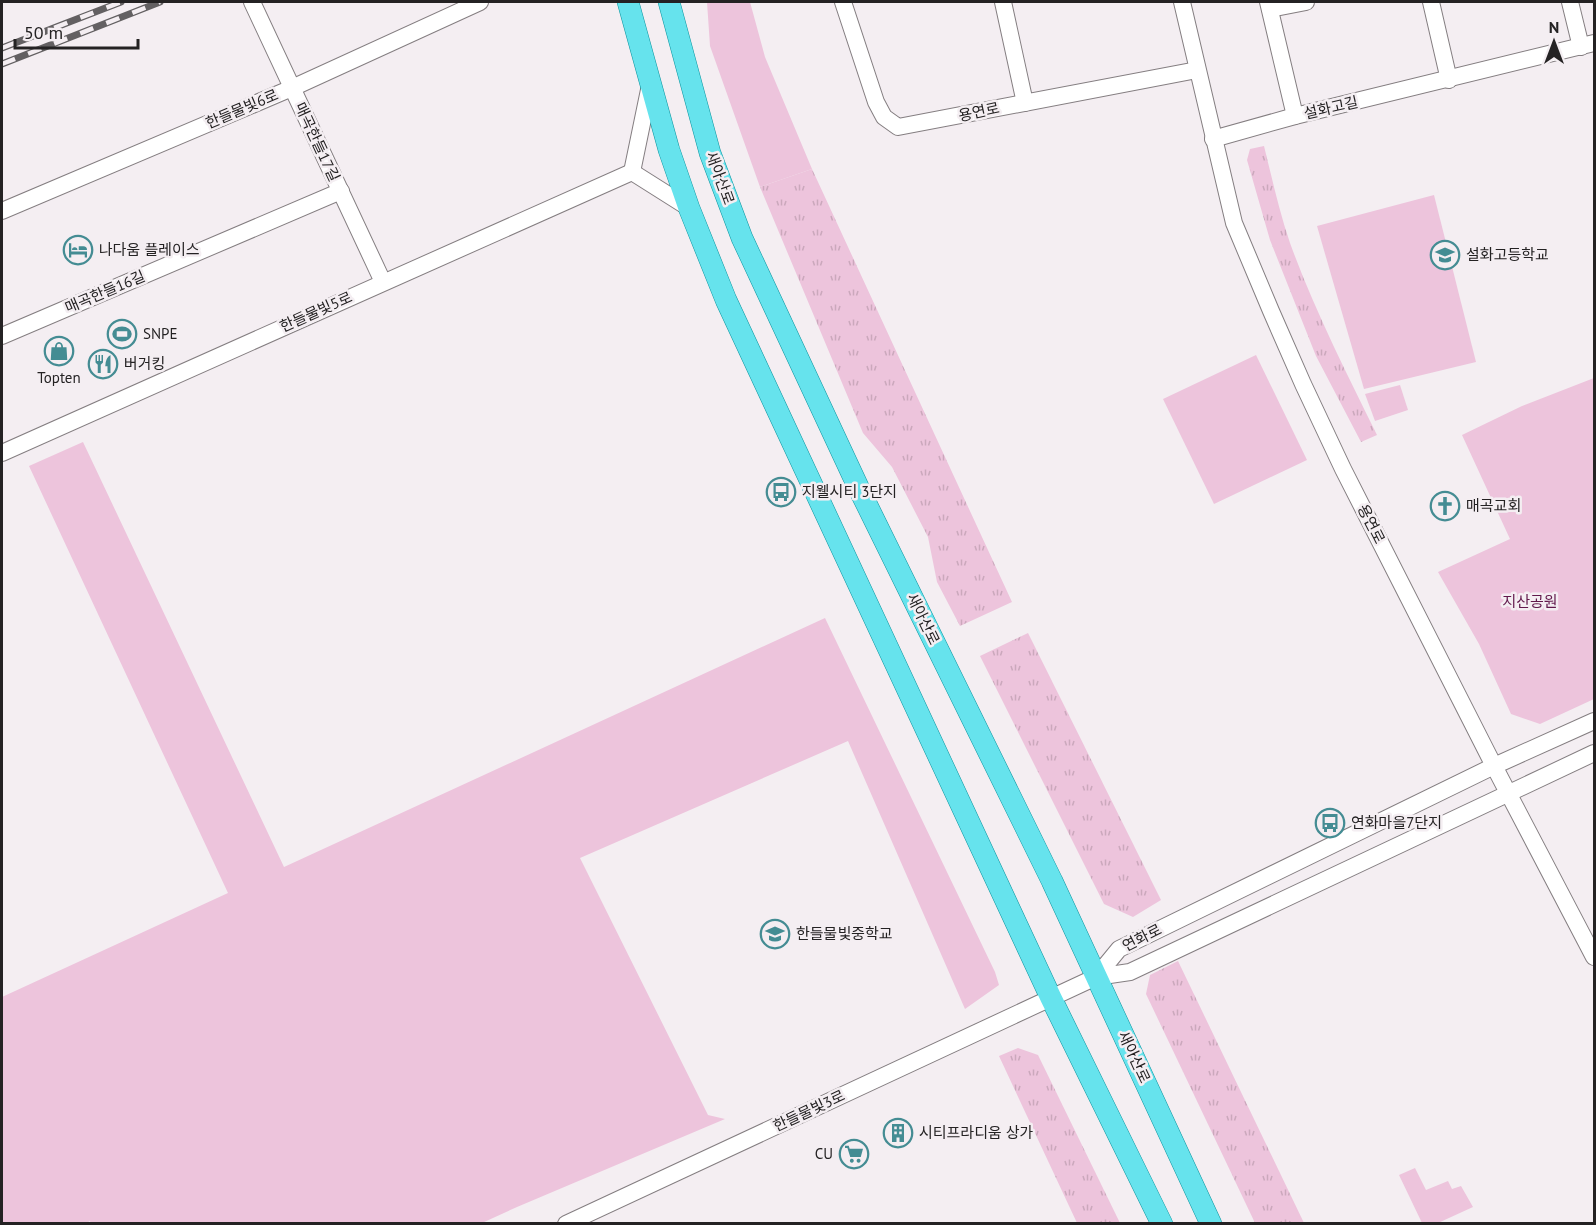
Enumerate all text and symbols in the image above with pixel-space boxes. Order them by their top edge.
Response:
scale bar [15,12,138,50]
north arrow [1524,12,1584,72]
text: N [1549,17,1559,37]
text: 50 m [24,21,63,44]
street label: 한들물빛6로 [203,85,281,132]
street label: 설화고길 [1302,92,1360,123]
street label: 용연로 [957,98,1001,125]
street label: 매곡한들17길 [291,99,344,184]
street label: 새아산로 [702,149,739,207]
hotel icon: 나다움 플레이스 [62,234,94,266]
school or university icon: 설화고등학교 [1429,239,1461,271]
place label: 나다움 플레이스 [99,240,200,259]
place label: 설화고등학교 [1466,245,1549,264]
street label: 매곡한들16길 [62,266,148,317]
street label: 한들물빛5로 [277,287,355,336]
sports icon: SNPE [106,318,138,350]
place label: SNPE [143,324,178,343]
shop icon: Topten [43,335,75,367]
restaurant icon: 버거킹 [87,348,119,380]
place label: 버거킹 [124,354,165,373]
place label: Topten [37,368,81,387]
bus stop icon: 지웰시티 3단지 [765,476,797,508]
place label: 지웰시티 3단지 [802,482,897,501]
church icon: 매곡교회 [1429,490,1461,522]
place label: 매곡교회 [1466,496,1521,515]
street label: 용연로 [1354,501,1389,547]
street label: 새아산로 [903,590,944,648]
park label: 지산공원 [1502,592,1558,611]
bus stop icon: 연화마을7단지 [1314,807,1346,839]
place label: 연화마을7단지 [1351,813,1442,832]
school or university icon: 한들물빛중학교 [759,918,791,950]
street label: 연화로 [1119,920,1165,955]
place label: 한들물빛중학교 [796,924,893,943]
street label: 새아산로 [1114,1028,1155,1086]
street label: 한들물빛3로 [770,1086,848,1135]
building icon: 시티프라디움 상가 [882,1117,914,1149]
place label: 시티프라디움 상가 [919,1123,1034,1142]
supermarket icon: CU [838,1138,870,1170]
place label: CU [815,1144,833,1163]

